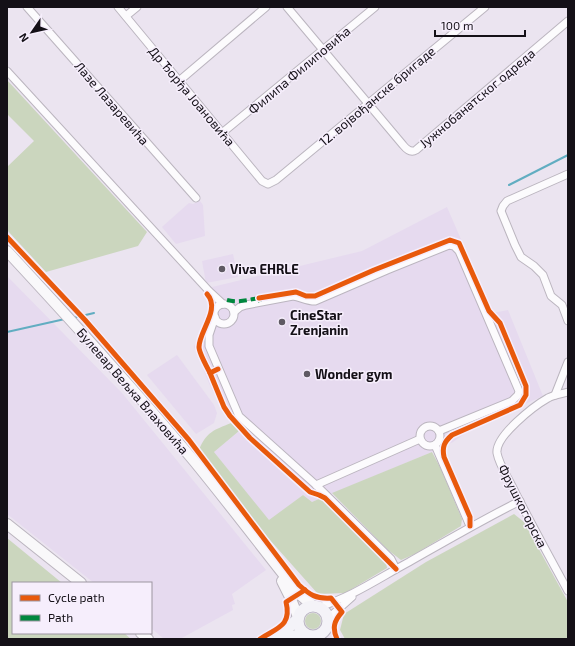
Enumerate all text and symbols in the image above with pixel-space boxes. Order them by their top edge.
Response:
north arrow [12,12,52,52]
scale bar [435,12,525,38]
text: 100 m [441,18,473,32]
street label: Филипа Филиповића [245,23,353,117]
text: N [16,31,31,45]
street label: Др Ђорђа Јоановића [146,43,238,149]
street label: 12. војвођанске бригаде [316,43,438,149]
street label: Јужнобанатског одреда [416,45,538,151]
street label: Лазе Лазаревића [71,58,153,148]
place label: Viva EHRLE [230,261,299,277]
marker: Viva EHRLE [217,264,227,274]
place label: CineStar Zrenjanin [290,307,349,338]
marker: CineStar Zrenjanin [277,317,287,327]
street label: Булевар Вељка Влаховића [74,325,192,457]
place label: Wonder gym [315,366,393,382]
marker: Wonder gym [302,369,312,379]
street label: Фрушкогорска [495,462,551,550]
legend [12,582,152,634]
text: Cycle path [48,590,105,604]
text: Path [48,610,73,624]

